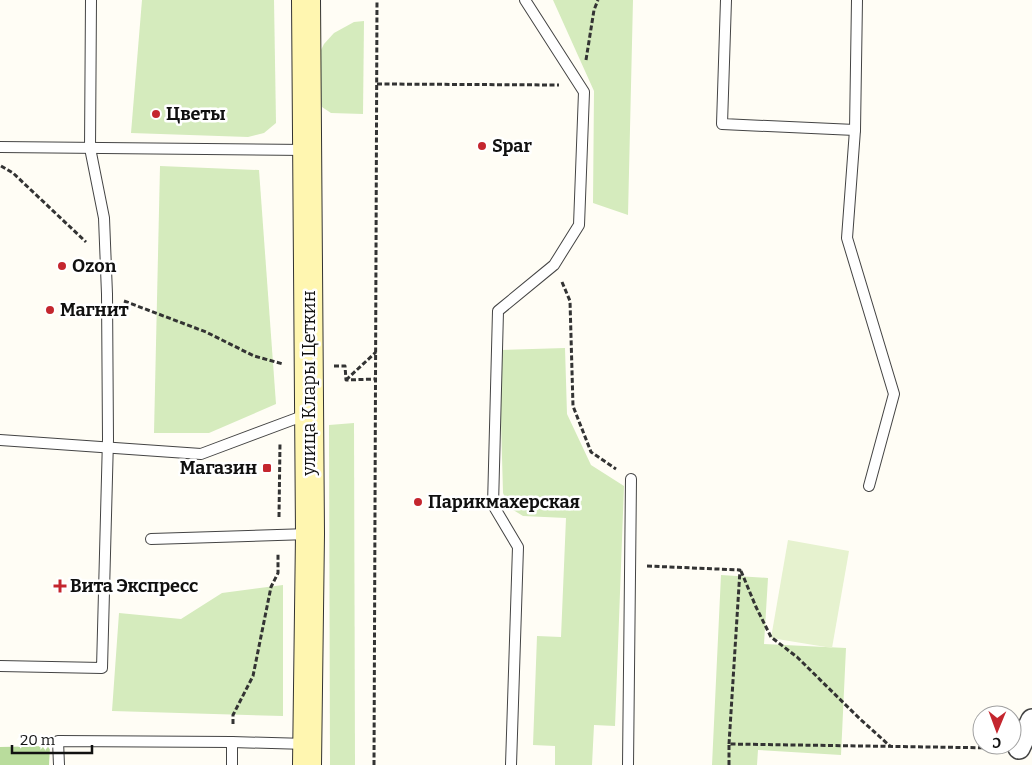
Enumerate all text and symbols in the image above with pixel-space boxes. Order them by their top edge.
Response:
place label: Цветы [166,103,225,125]
marker: Цветы [150,108,162,120]
place label: Spar [492,135,532,157]
marker: Spar [476,140,488,152]
place label: Ozon [72,255,117,277]
marker: Ozon [56,260,68,272]
street label: улица Клары Цеткин [298,290,320,477]
place label: Магнит [60,299,129,321]
marker: Магнит [44,304,56,316]
place label: Магазин [180,457,257,479]
marker: Магазин [261,462,273,474]
place label: Парикмахерская [428,491,580,513]
marker: Парикмахерская [412,496,424,508]
place label: Вита Экспресс [70,575,198,597]
marker: Вита Экспресс [54,580,66,592]
north arrow [972,705,1022,755]
scale bar [12,722,92,754]
text: 20 m [20,731,56,749]
text: С [992,734,1001,751]

